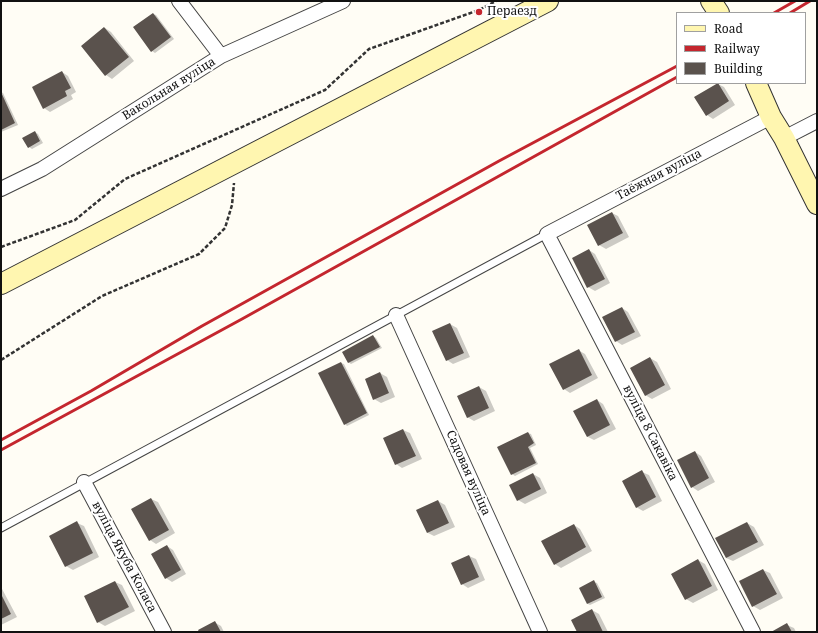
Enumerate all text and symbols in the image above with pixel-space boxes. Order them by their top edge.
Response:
place label: Пераезд [487,5,537,19]
marker: Пераезд [474,7,484,17]
legend [676,12,806,84]
text: Road [714,20,743,37]
text: Railway [714,40,760,57]
street label: Вакольная вуліца [120,55,218,123]
text: Building [714,60,762,77]
street label: Таёжная вуліца [614,146,704,204]
street label: вуліца 8 Сакавіка [620,383,680,483]
street label: Садовая вуліца [443,428,493,518]
street label: вуліца Якуба Коласа [89,499,159,615]

